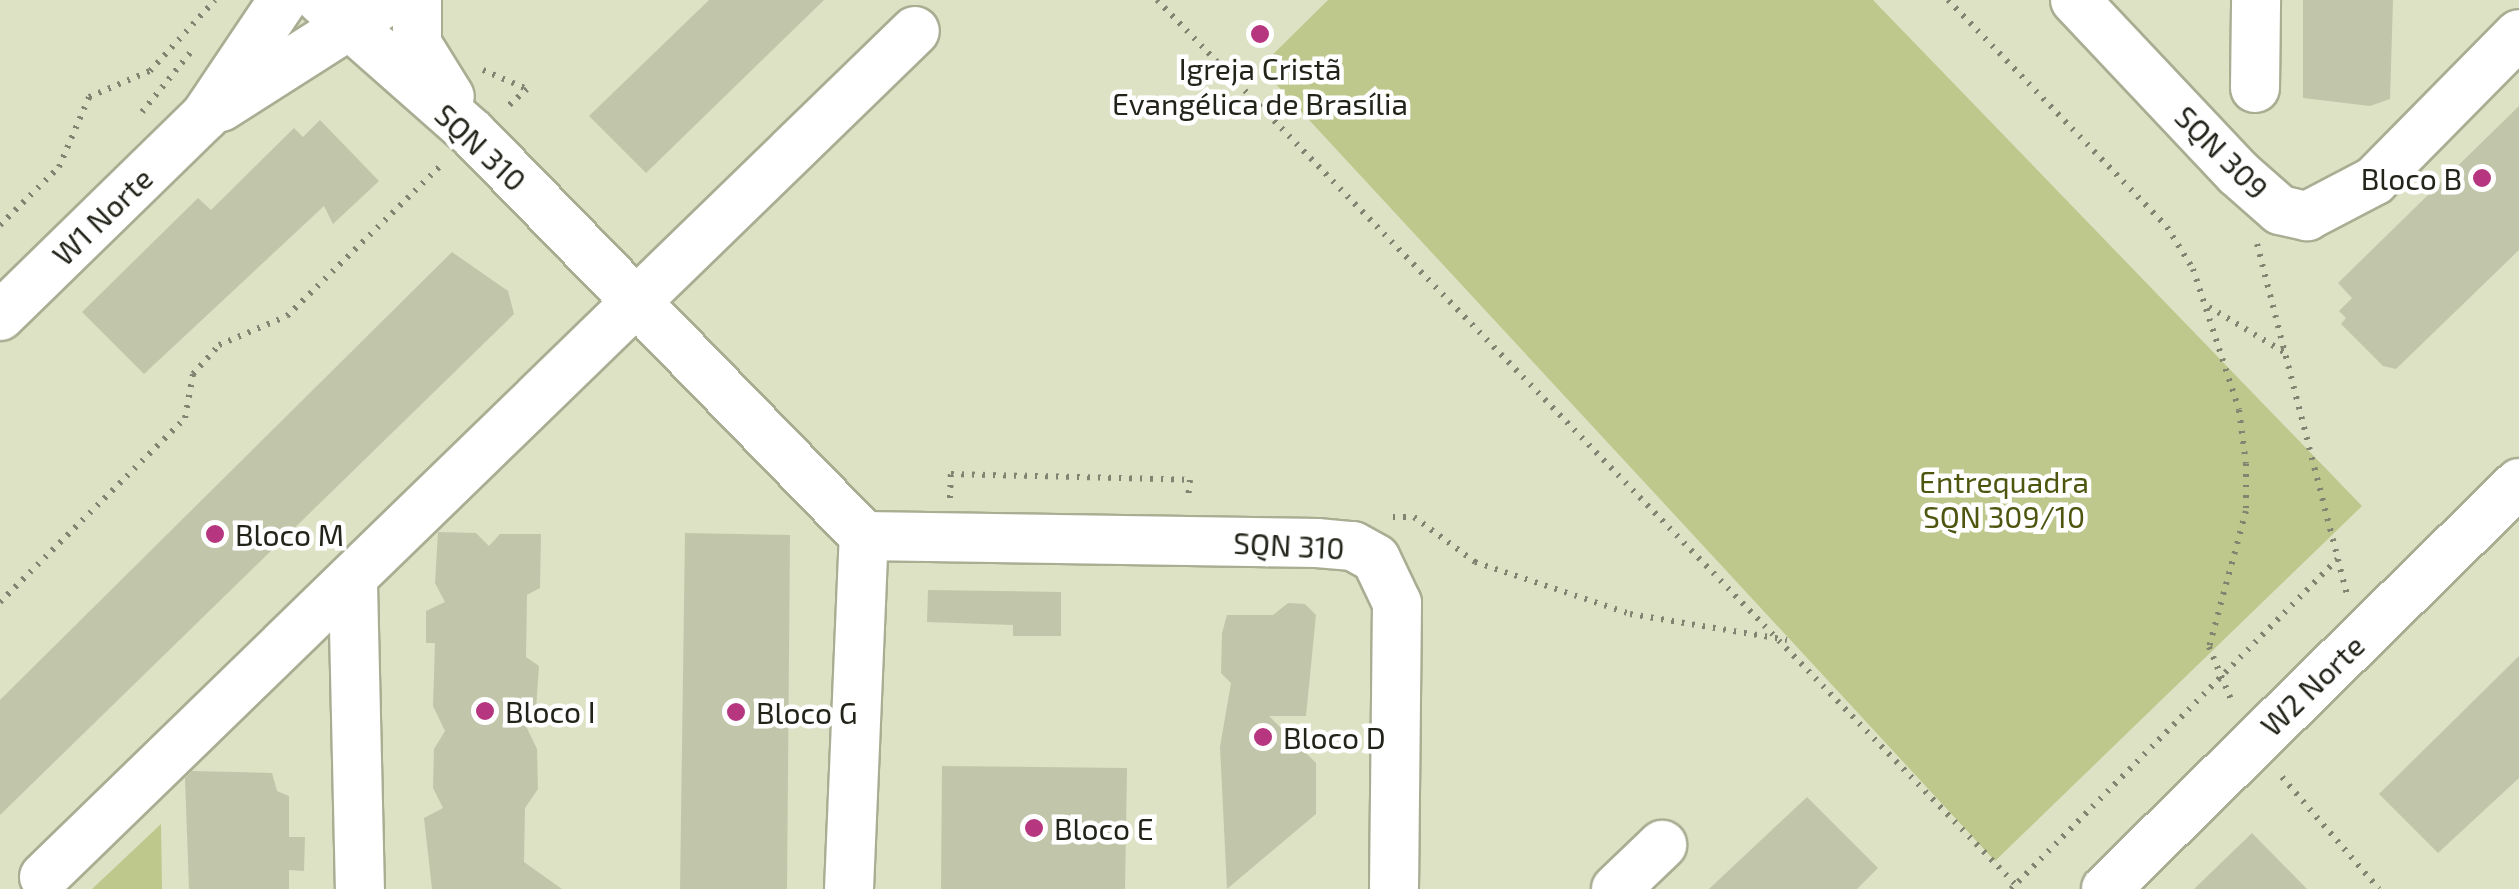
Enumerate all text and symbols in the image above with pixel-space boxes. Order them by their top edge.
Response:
marker: Igreja Cristã Evangélica de Brasília [1249,23,1271,45]
place label: Igreja Cristã Evangélica de Brasília [1112,50,1408,120]
street label: SQN 310 [428,96,534,198]
street label: SQN 309 [2168,98,2276,206]
street label: W1 Norte [45,160,159,272]
place label: Bloco B [2361,160,2462,196]
marker: Bloco B [2471,167,2493,189]
park label: Entrequadra SQN 309/10 [1919,463,2089,534]
place label: Bloco M [235,516,344,552]
marker: Bloco M [204,523,226,545]
street label: SQN 310 [1232,524,1346,566]
street label: W2 Norte [2253,627,2371,743]
place label: Bloco I [505,693,596,729]
place label: Bloco G [756,694,858,730]
marker: Bloco I [474,700,496,722]
marker: Bloco G [725,701,747,723]
place label: Bloco D [1283,719,1386,755]
marker: Bloco D [1252,726,1274,748]
place label: Bloco E [1054,810,1154,846]
marker: Bloco E [1023,817,1045,839]

